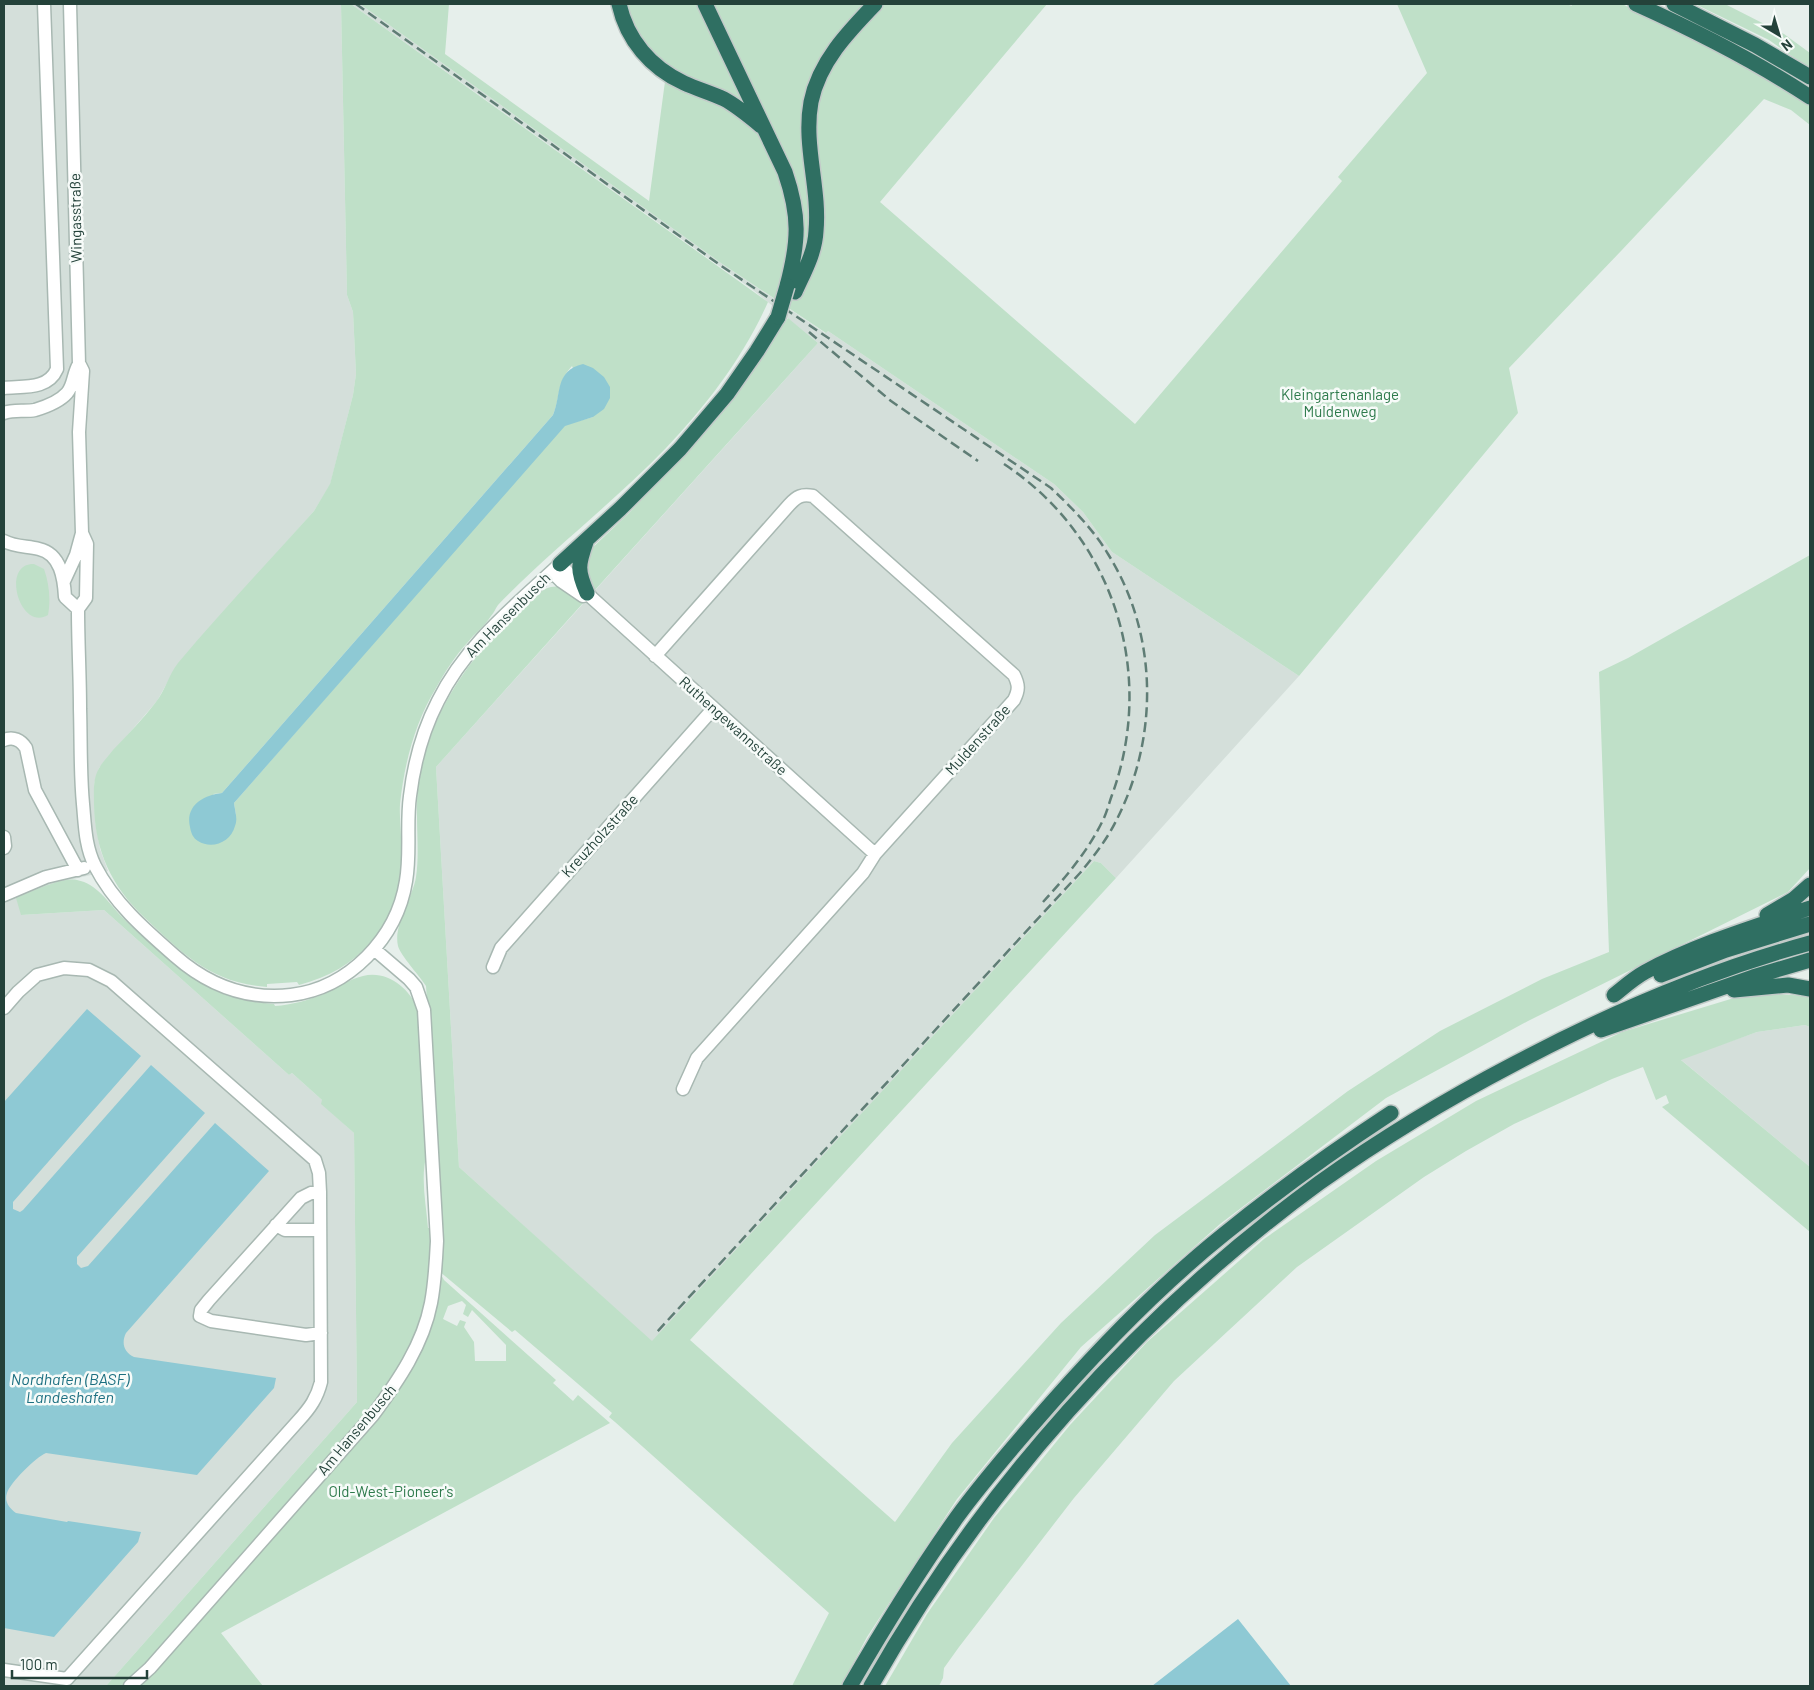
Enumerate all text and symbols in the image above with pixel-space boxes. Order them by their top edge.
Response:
north arrow [1754,10,1804,60]
text: N [1778,36,1796,55]
street label: Wingasstraße [65,173,85,263]
park label: Kleingartenanlage Muldenweg [1281,385,1399,420]
street label: Am Hansenbusch [461,568,553,660]
street label: Ruthengewannstraße [676,672,791,779]
street label: Muldenstraße [941,700,1014,778]
street label: Kreuzholzstraße [557,790,641,881]
water label: Nordhafen (BASF) Landeshafen [11,1369,130,1406]
street label: Am Hansenbusch [313,1380,399,1478]
park label: Old-West-Pioneer's [328,1482,454,1500]
scale bar [12,1648,148,1680]
text: 100 m [20,1655,58,1673]

